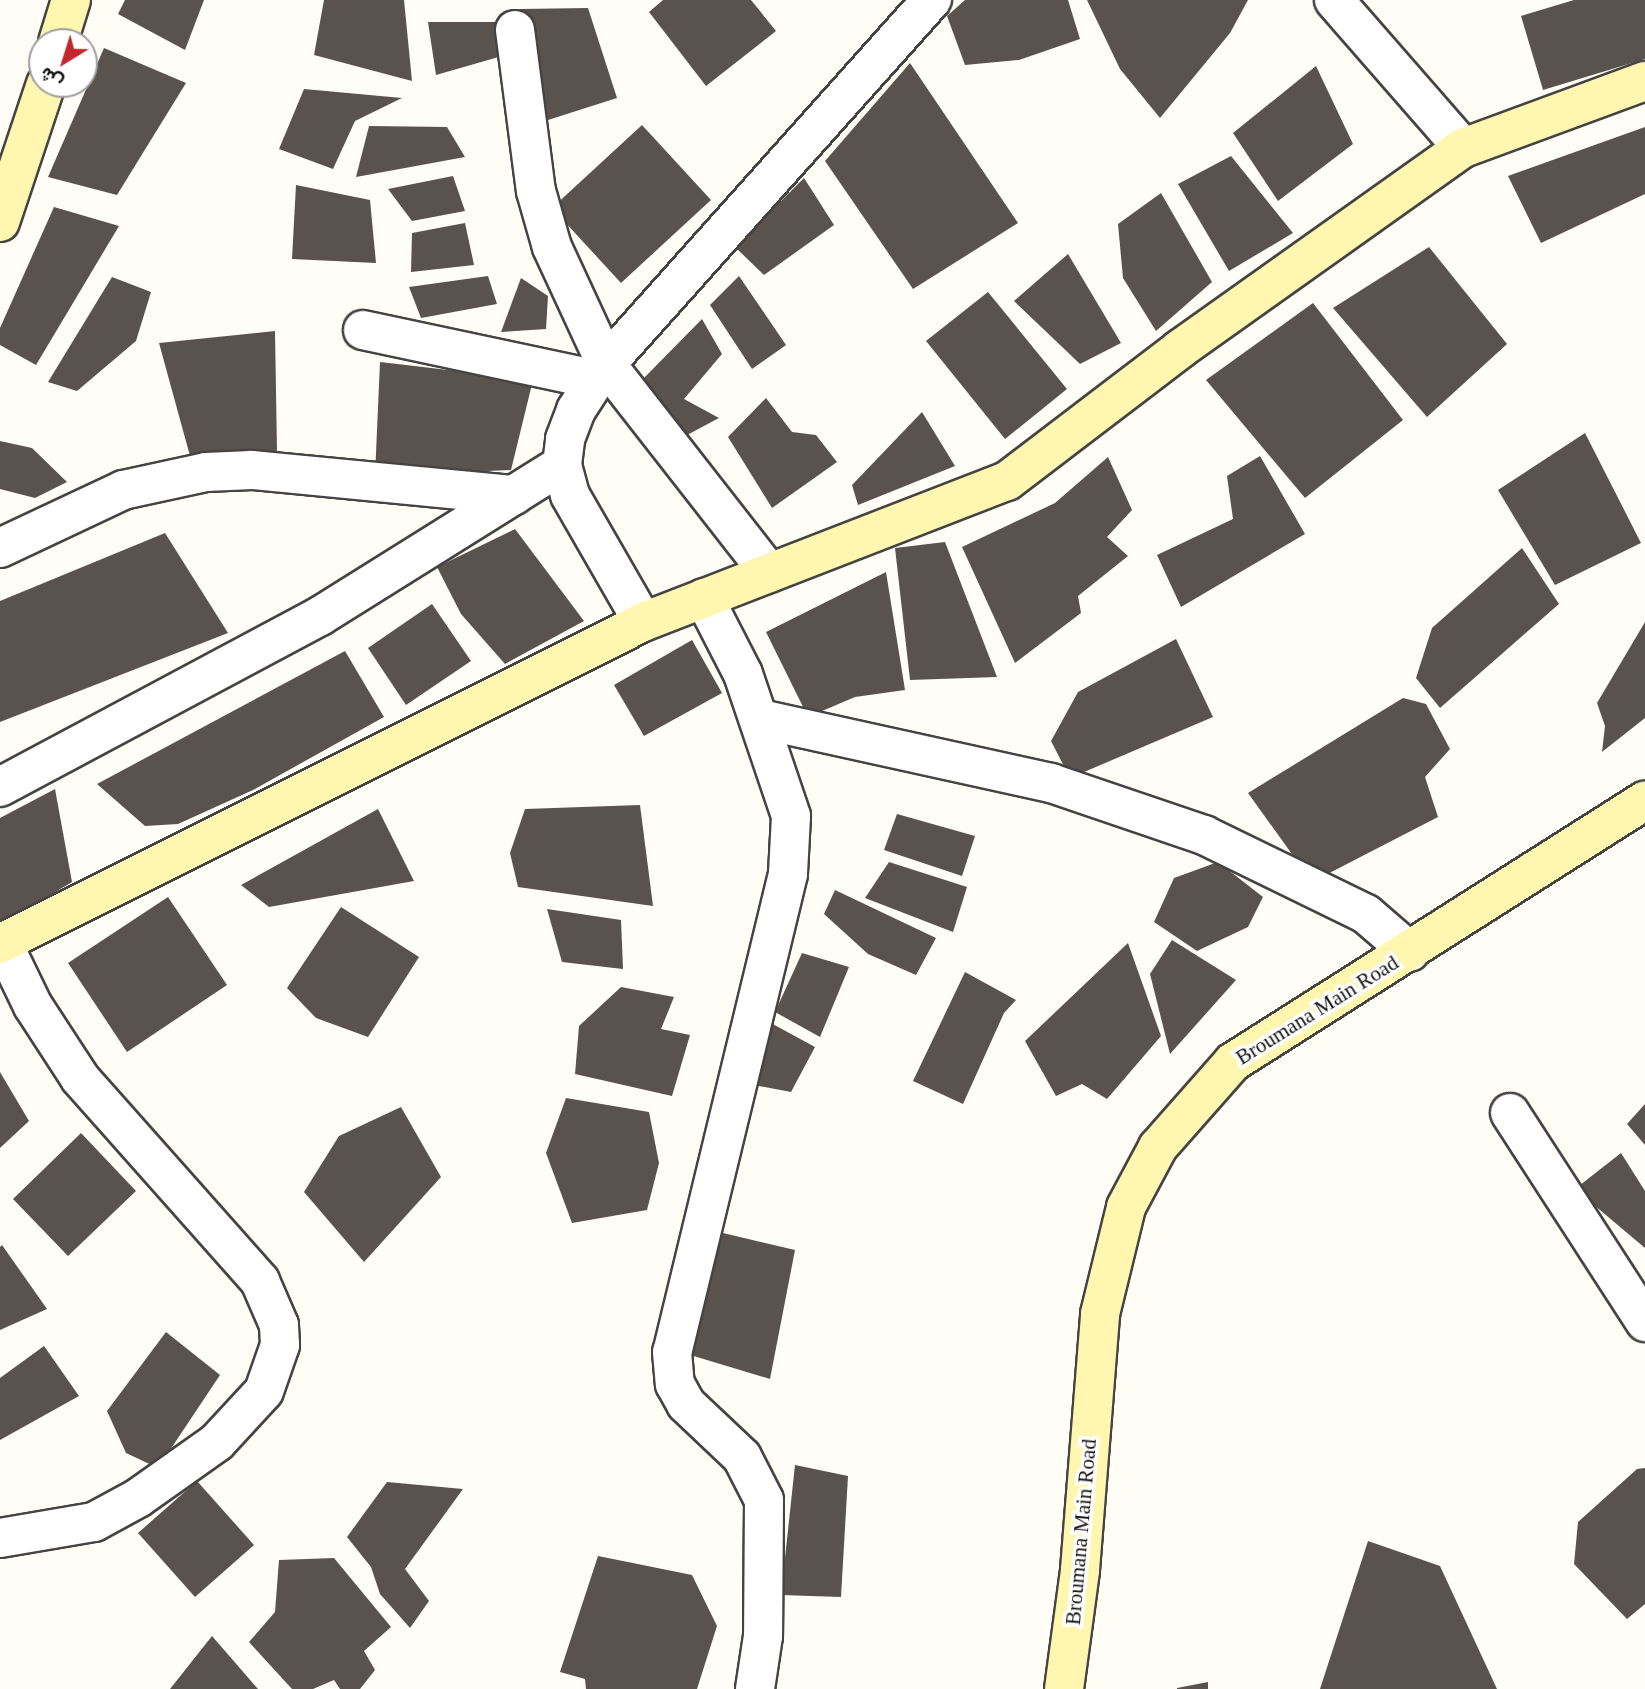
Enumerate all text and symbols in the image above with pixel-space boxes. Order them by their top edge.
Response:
north arrow [28,28,98,98]
text: ش [36,63,66,94]
street label: Broumana Main Road [1231,950,1403,1070]
street label: Broumana Main Road [1060,1438,1102,1626]

